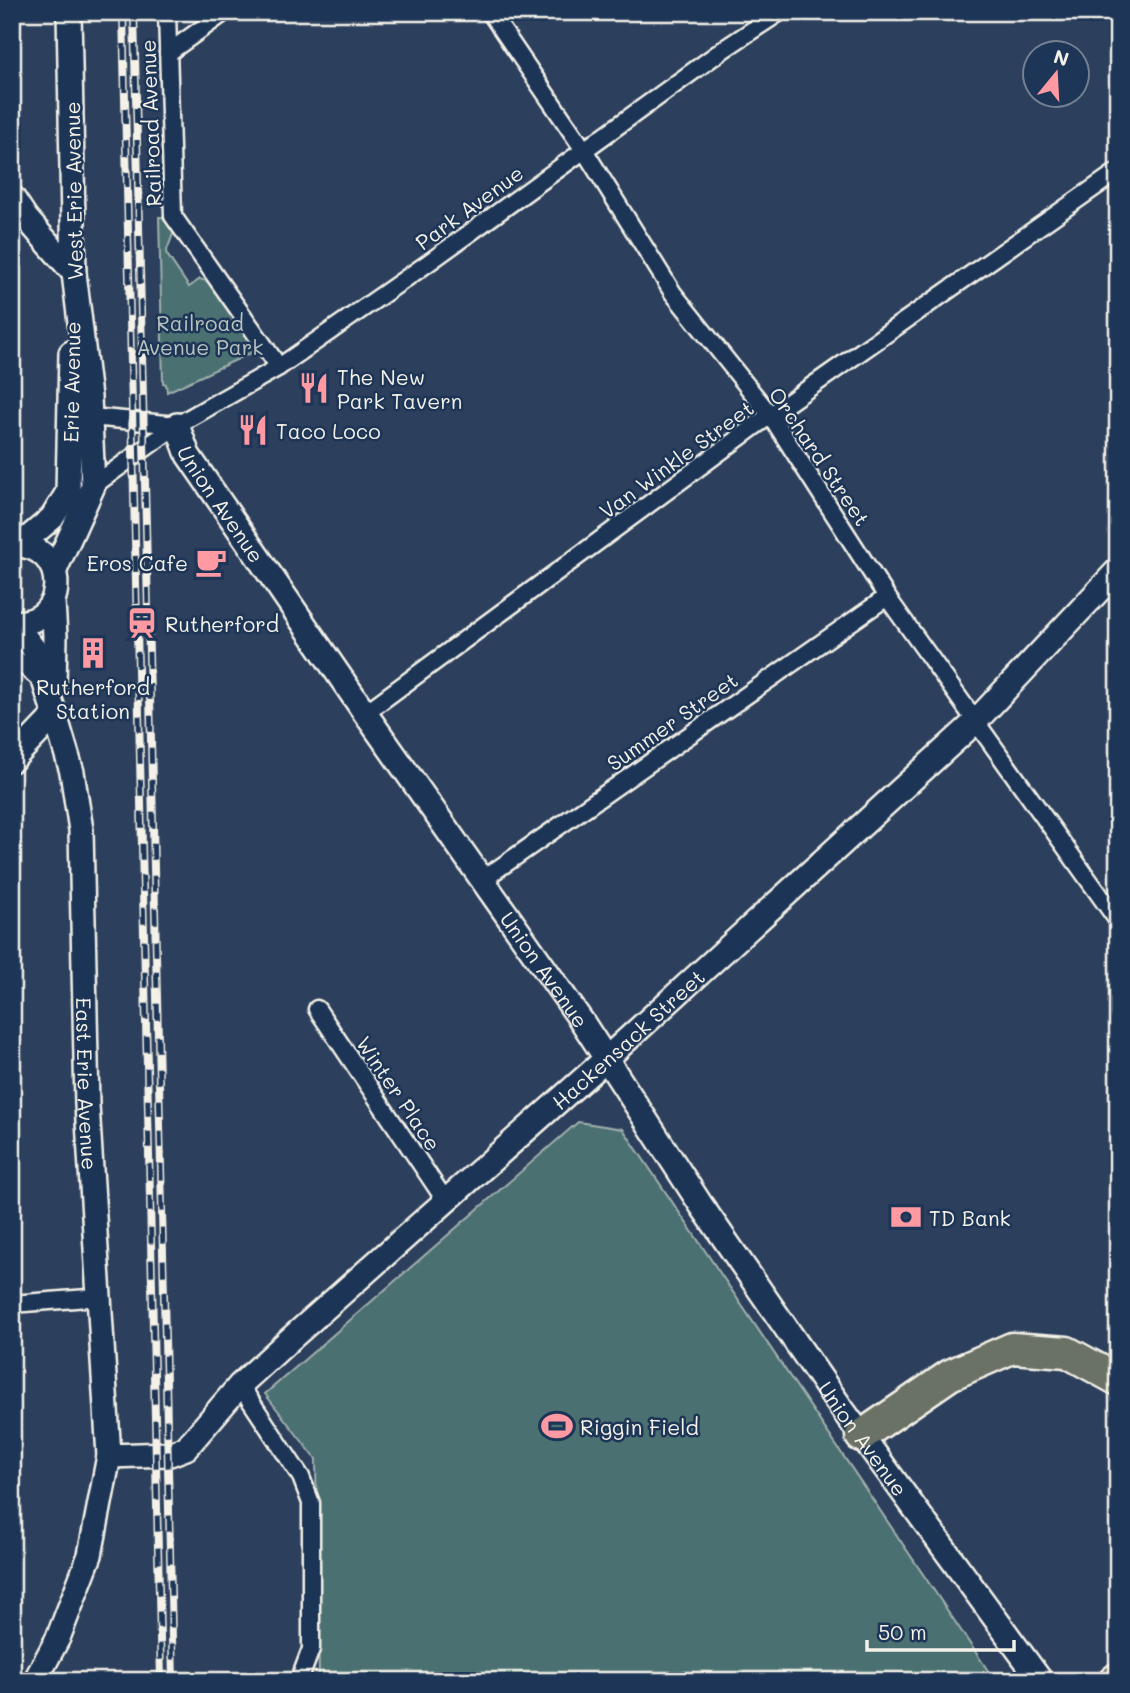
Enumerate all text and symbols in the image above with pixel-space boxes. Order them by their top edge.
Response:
north arrow [1021,38,1092,108]
street label: Railroad Avenue [134,39,166,207]
text: N [1051,43,1072,71]
street label: West Erie Avenue [58,101,88,281]
street label: Park Avenue [410,159,528,255]
park label: Railroad Avenue Park [137,309,264,360]
street label: Erie Avenue [56,321,86,443]
place label: The New Park Tavern [337,363,462,414]
restaurant icon: The New Park Tavern [297,371,331,405]
street label: Orchard Street [764,381,876,531]
street label: Van Winkle Street [593,394,759,524]
restaurant icon: Taco Loco [236,413,270,447]
place label: Taco Loco [276,417,381,444]
street label: Union Avenue [172,442,271,567]
cafe icon: Eros Cafe [194,545,228,579]
place label: Eros Cafe [87,549,188,576]
station icon: Rutherford [125,606,159,640]
place label: Rutherford [165,610,279,637]
building icon: Rutherford Station [76,636,110,670]
street label: Summer Street [601,666,743,776]
place label: Rutherford Station [36,673,150,724]
street label: Union Avenue [495,906,595,1032]
street label: Hackensack Street [546,963,710,1115]
street label: East Erie Avenue [71,997,105,1171]
street label: Winter Place [351,1031,447,1155]
bank icon: TD Bank [889,1200,923,1234]
place label: TD Bank [929,1204,1011,1231]
street label: Union Avenue [813,1375,914,1501]
sports icon: Riggin Field [540,1409,574,1443]
place label: Riggin Field [580,1413,699,1440]
scale bar [867,1609,1014,1653]
text: 50 m [878,1618,927,1645]

